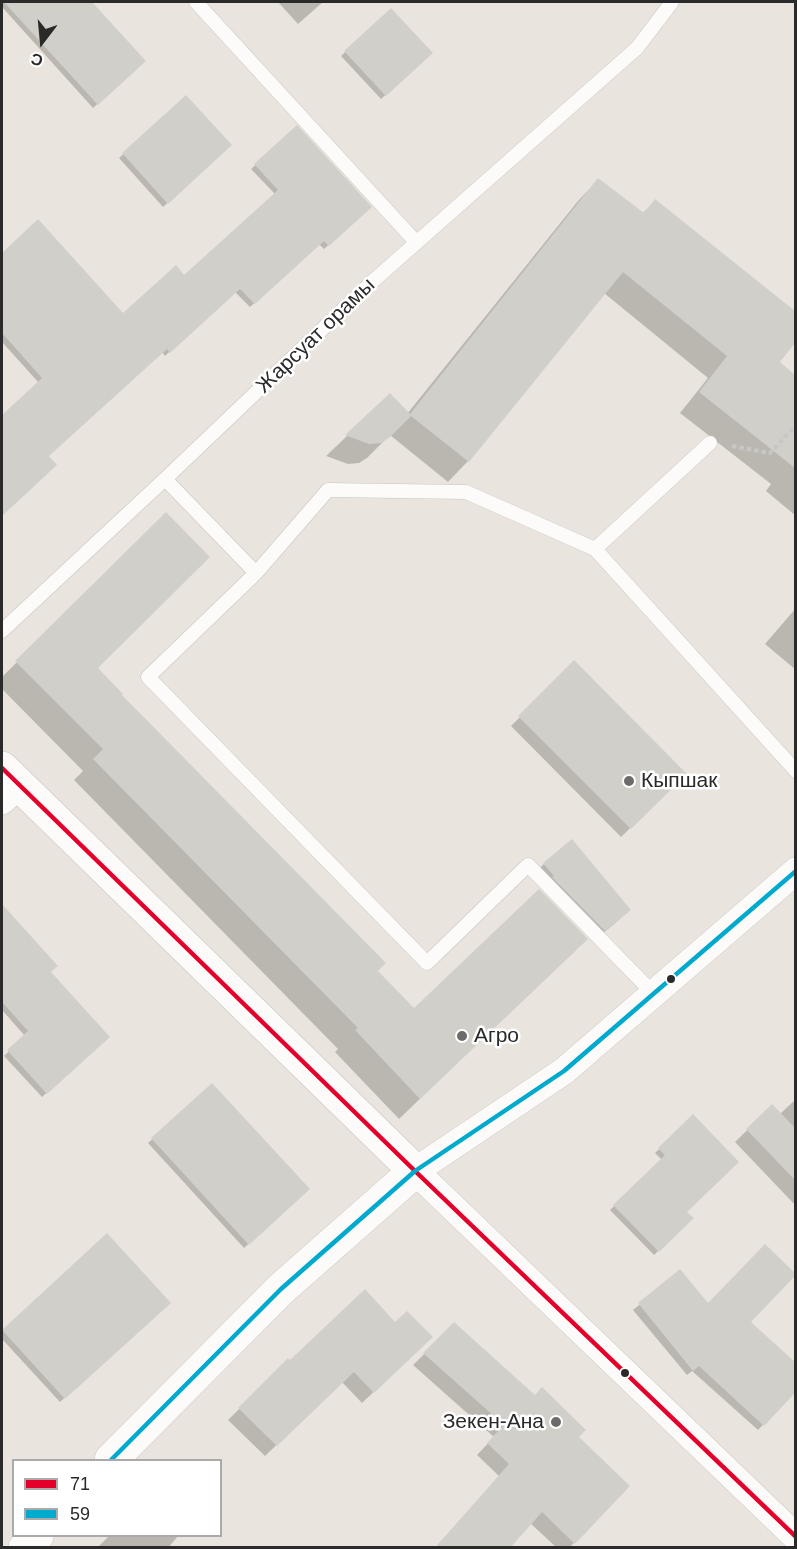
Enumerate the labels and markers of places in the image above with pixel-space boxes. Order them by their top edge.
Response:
place label: Кыпшак [641,768,717,794]
marker: Кыпшак [622,774,636,788]
unlabelled marker [665,973,677,985]
place label: Агро [474,1023,519,1049]
marker: Агро [455,1029,469,1043]
unlabelled marker [619,1367,631,1379]
place label: Зекен-Ана [443,1409,544,1435]
marker: Зекен-Ана [549,1415,563,1429]

